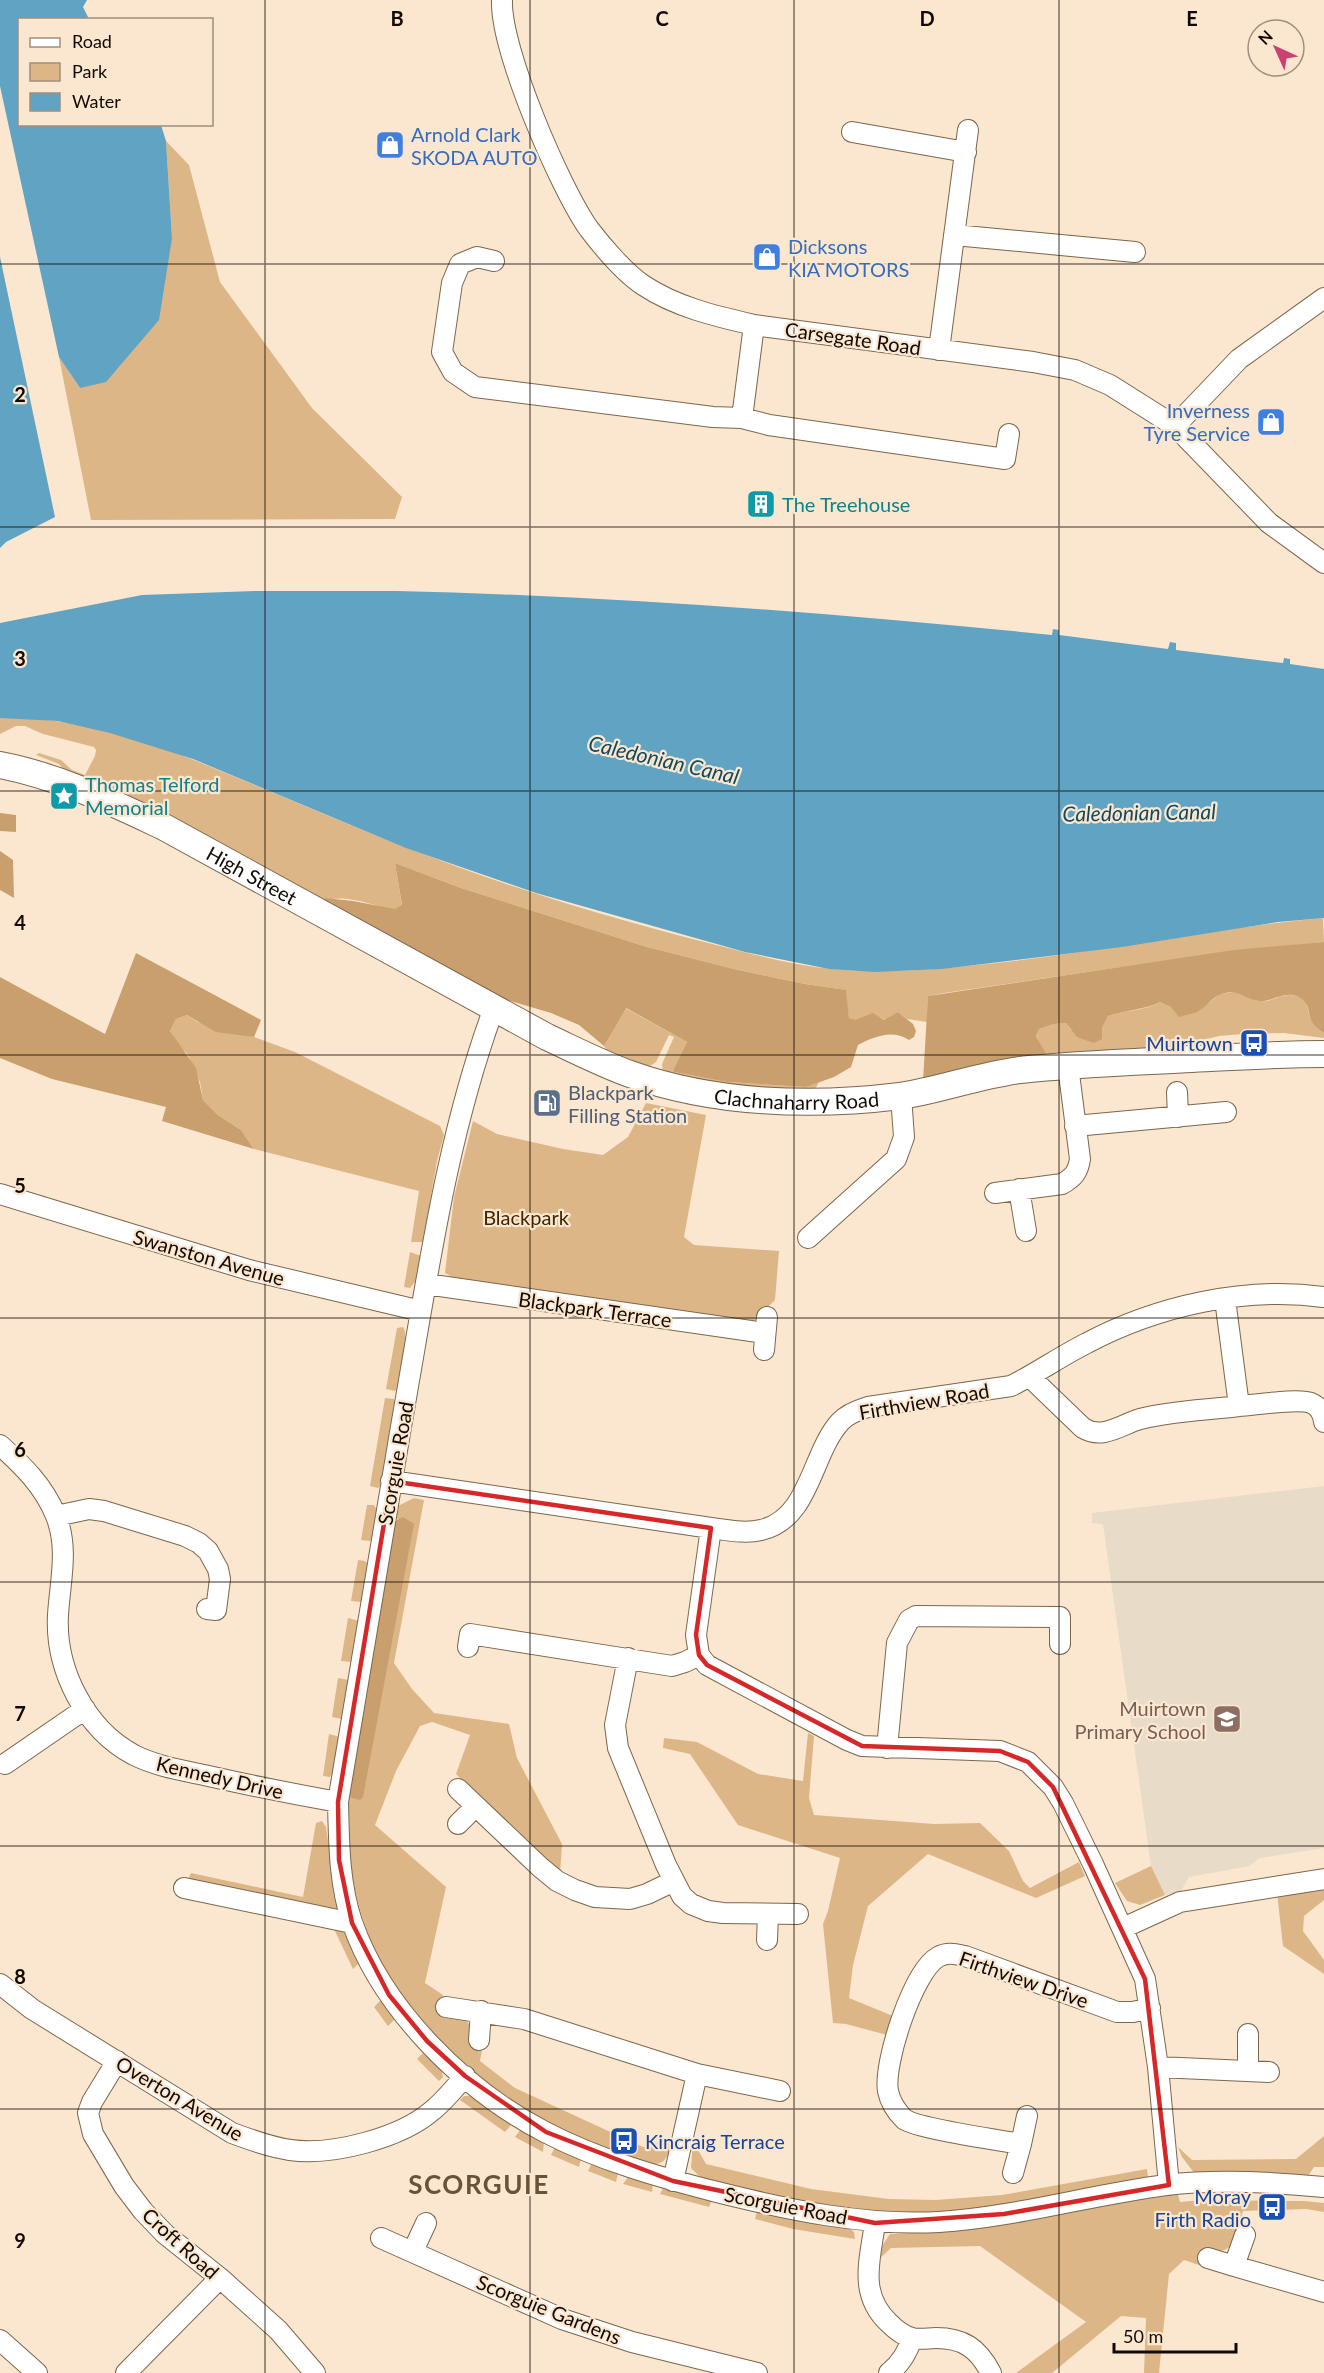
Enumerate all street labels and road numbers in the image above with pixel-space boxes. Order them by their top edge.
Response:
street label: Carsegate Road [783,317,923,359]
street label: High Street [203,841,301,910]
street label: Clachnaharry Road [713,1083,880,1114]
street label: Swanston Avenue [131,1224,287,1290]
street label: Blackpark Terrace [517,1286,673,1332]
street label: Firthview Road [857,1378,991,1424]
street label: Scorguie Road [372,1399,418,1527]
street label: Kennedy Drive [154,1751,286,1803]
street label: Firthview Drive [956,1946,1092,2012]
street label: Overton Avenue [112,2051,248,2145]
street label: Scorguie Road [722,2181,850,2229]
street label: Croft Road [138,2202,224,2284]
street label: Scorguie Gardens [473,2269,625,2349]

